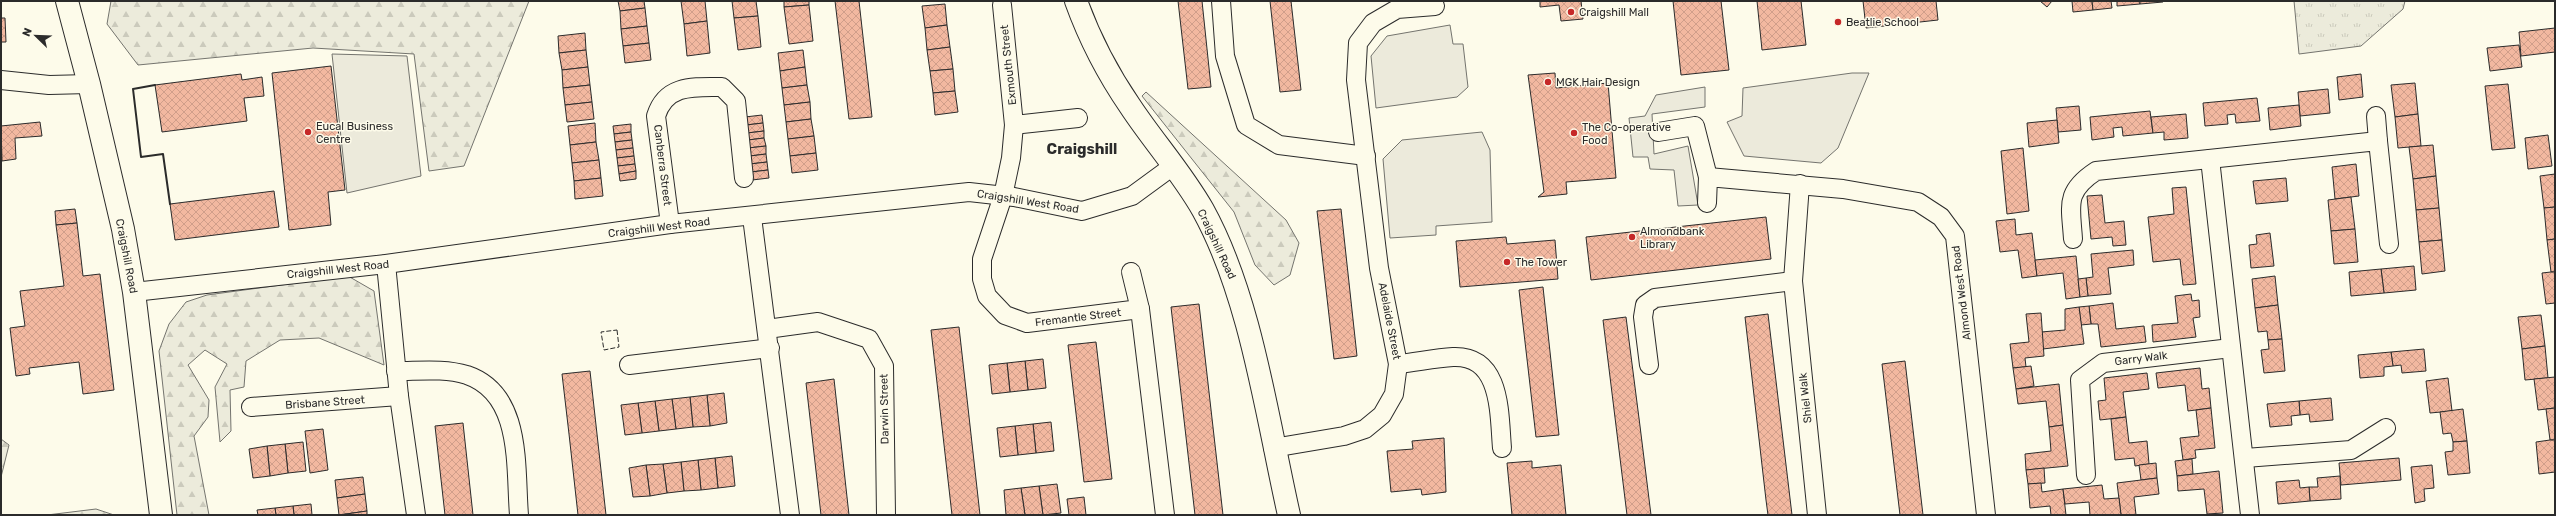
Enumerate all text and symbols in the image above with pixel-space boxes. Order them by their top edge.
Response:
place label: Craigshill Mall [1579,6,1649,19]
marker: Craigshill Mall [1566,7,1576,17]
north arrow [16,16,56,56]
place label: Beatlie School [1846,16,1919,29]
marker: Beatlie School [1833,17,1843,27]
street label: Exmouth Street [998,23,1019,106]
text: N [20,26,35,38]
place label: MGK Hair Design [1556,76,1640,89]
marker: MGK Hair Design [1543,77,1553,87]
place label: Eucal Business Centre [316,120,393,146]
place label: The Co-operative Food [1582,121,1671,147]
street label: Canberra Street [651,124,674,207]
marker: Eucal Business Centre [303,127,313,137]
marker: The Co-operative Food [1569,128,1579,138]
district label: Craigshill [1047,140,1117,158]
street label: Craigshill West Road [976,187,1080,216]
street label: Craigshill Road [1195,207,1238,281]
street label: Craigshill West Road [607,215,711,240]
street label: Craigshill Road [113,218,140,295]
place label: Almondbank Library [1640,225,1705,251]
marker: Almondbank Library [1627,232,1637,242]
street label: Almond West Road [1949,245,1974,341]
place label: The Tower [1515,256,1568,269]
marker: The Tower [1502,257,1512,267]
street label: Craigshill West Road [286,258,390,281]
street label: Adelaide Street [1376,281,1404,362]
street label: Fremantle Street [1034,306,1123,329]
street label: Garry Walk [2114,349,2169,368]
street label: Shiel Walk [1796,372,1815,424]
street label: Darwin Street [877,373,892,444]
street label: Brisbane Street [285,393,366,412]

